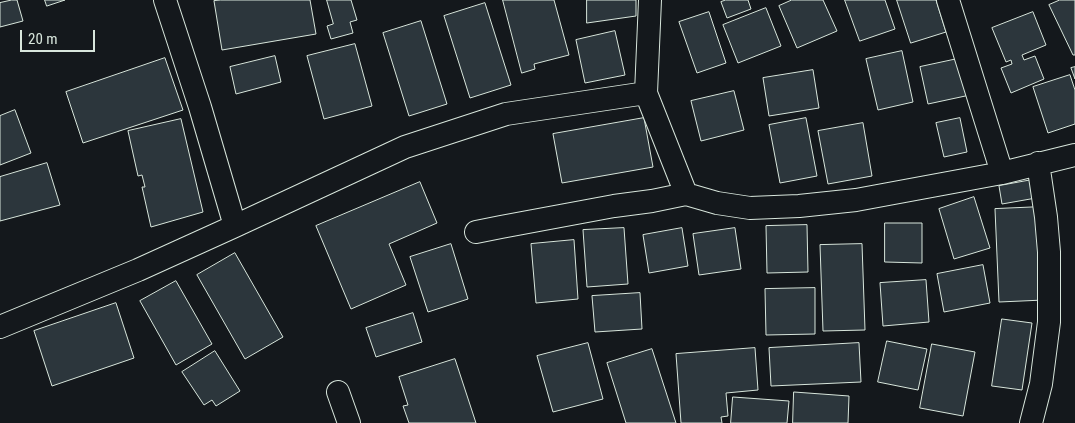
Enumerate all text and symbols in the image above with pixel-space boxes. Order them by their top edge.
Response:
scale bar [22,20,98,52]
text: 20 m [28,30,58,48]

